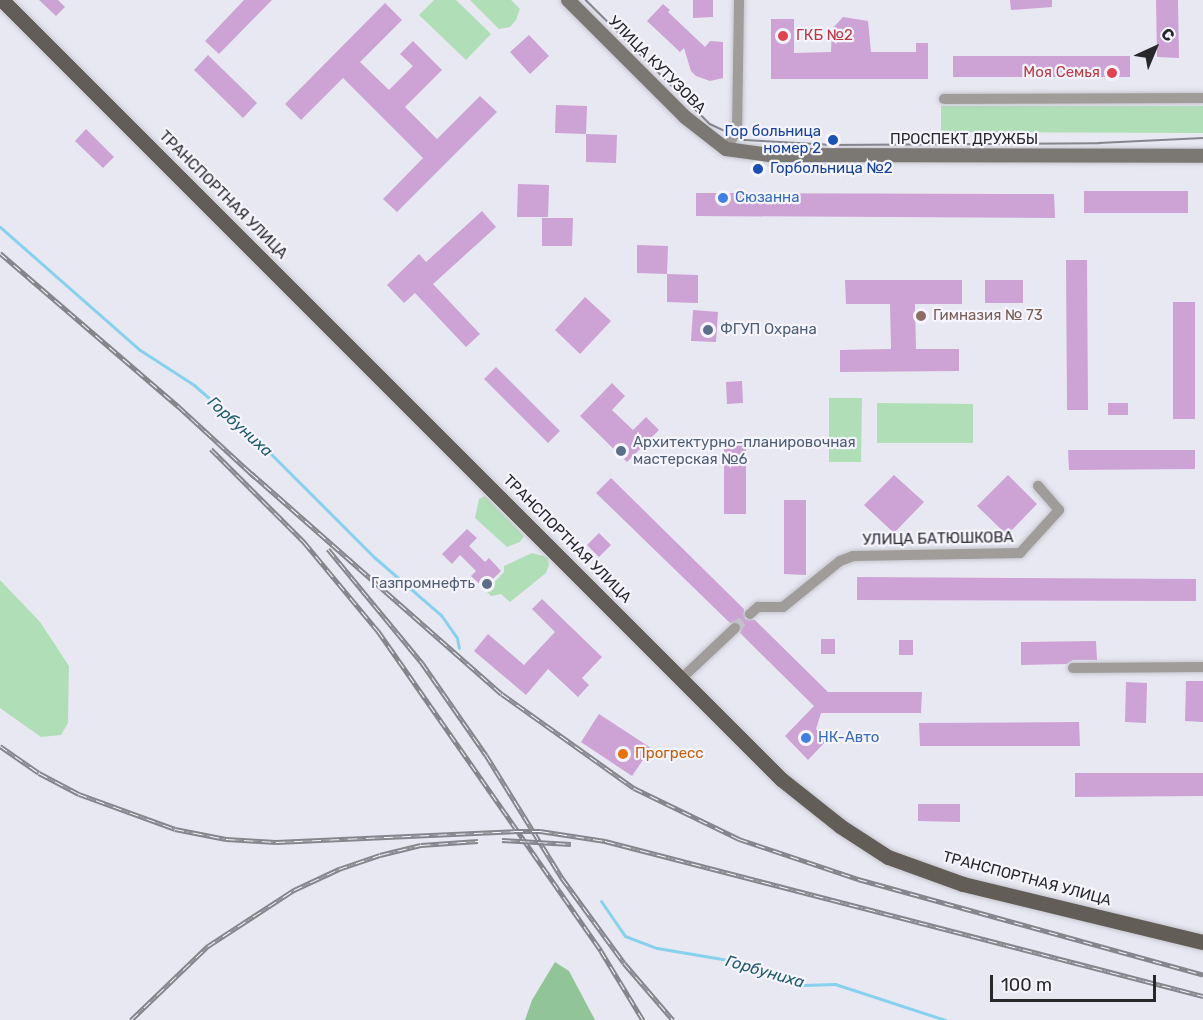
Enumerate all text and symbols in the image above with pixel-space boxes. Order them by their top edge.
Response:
street label: УЛИЦА КУТУЗОВА [605,13,709,117]
north arrow [1125,18,1185,78]
text: С [1157,24,1178,45]
marker: ГКБ №2 [774,27,792,45]
place label: ГКБ №2 [796,27,853,45]
place label: Моя Семья [1023,64,1100,82]
marker: Моя Семья [1105,66,1119,80]
place label: Гор больница номер 2 [725,122,821,157]
street label: ТРАНСПОРТНАЯ УЛИЦА [155,127,291,263]
street label: ПРОСПЕКТ ДРУЖБЫ [890,131,1038,149]
marker: Гор больница номер 2 [826,133,840,147]
place label: Горбольница №2 [770,160,893,178]
marker: Горбольница №2 [751,162,765,176]
place label: Сюзанна [735,189,799,207]
marker: Сюзанна [716,191,730,205]
place label: Гимназия № 73 [933,307,1043,325]
marker: Гимназия № 73 [914,309,928,323]
place label: ФГУП Охрана [720,321,817,339]
marker: ФГУП Охрана [701,323,715,337]
water label: Горбуниха [204,393,276,461]
place label: Архитектурно-планировочная мастерская №6 [633,433,856,468]
marker: Архитектурно-планировочная мастерская №6 [614,444,628,458]
street label: ТРАНСПОРТНАЯ УЛИЦА [499,471,635,607]
street label: УЛИЦА БАТЮШКОВА [862,529,1014,549]
place label: Газпромнефть [371,575,475,593]
marker: Газпромнефть [480,577,494,591]
place label: НК-Авто [818,729,879,747]
marker: НК-Авто [799,731,813,745]
place label: Прогресс [635,745,704,763]
marker: Прогресс [616,747,630,761]
street label: ТРАНСПОРТНАЯ УЛИЦА [941,848,1113,910]
water label: Горбуниха [724,952,806,992]
scale bar [993,963,1160,1001]
text: 100 m [1001,974,1052,996]

